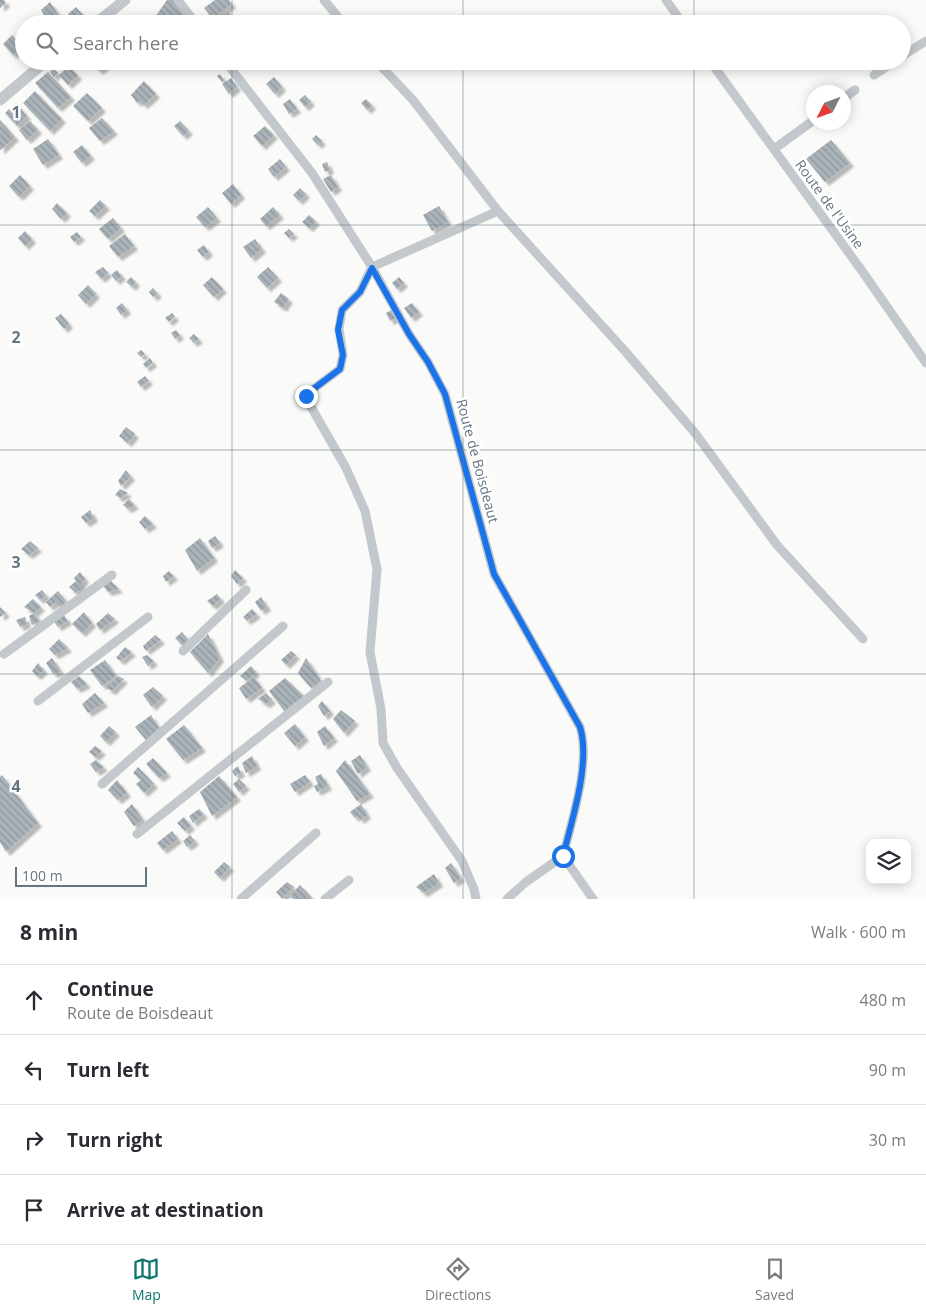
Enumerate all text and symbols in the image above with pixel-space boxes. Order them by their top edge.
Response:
search box [15,15,911,70]
icon: search [33,29,61,57]
text: Search here [73,30,179,56]
north arrow [806,85,851,130]
text: 1 [11,101,21,123]
street label: Route de l'Usine [791,156,869,252]
text: 2 [11,326,21,348]
route end [295,385,318,408]
street label: Route de Boisdeaut [452,397,504,525]
text: 3 [11,551,21,573]
text: 4 [11,775,21,797]
map controls [866,839,911,884]
button: layers [866,839,911,884]
route start [552,845,575,868]
scale bar [15,864,148,887]
text: 100 m [22,866,63,885]
text: 8 min [20,918,78,946]
text: Walk · 600 m [811,921,906,943]
text: Continue [67,976,154,1002]
icon: ahead [20,986,48,1014]
text: 480 m [860,989,906,1011]
text: Route de Boisdeaut [67,1002,213,1024]
icon: left [20,1056,48,1084]
text: Turn left [67,1057,149,1083]
text: 90 m [869,1059,906,1081]
icon: right [20,1126,48,1154]
text: Turn right [67,1127,162,1153]
text: 30 m [869,1129,906,1151]
icon: arrive [20,1196,48,1224]
text: Arrive at destination [67,1197,264,1223]
tab: Map [132,1255,161,1304]
tab: Directions [425,1255,491,1304]
tab: Saved [755,1255,794,1304]

